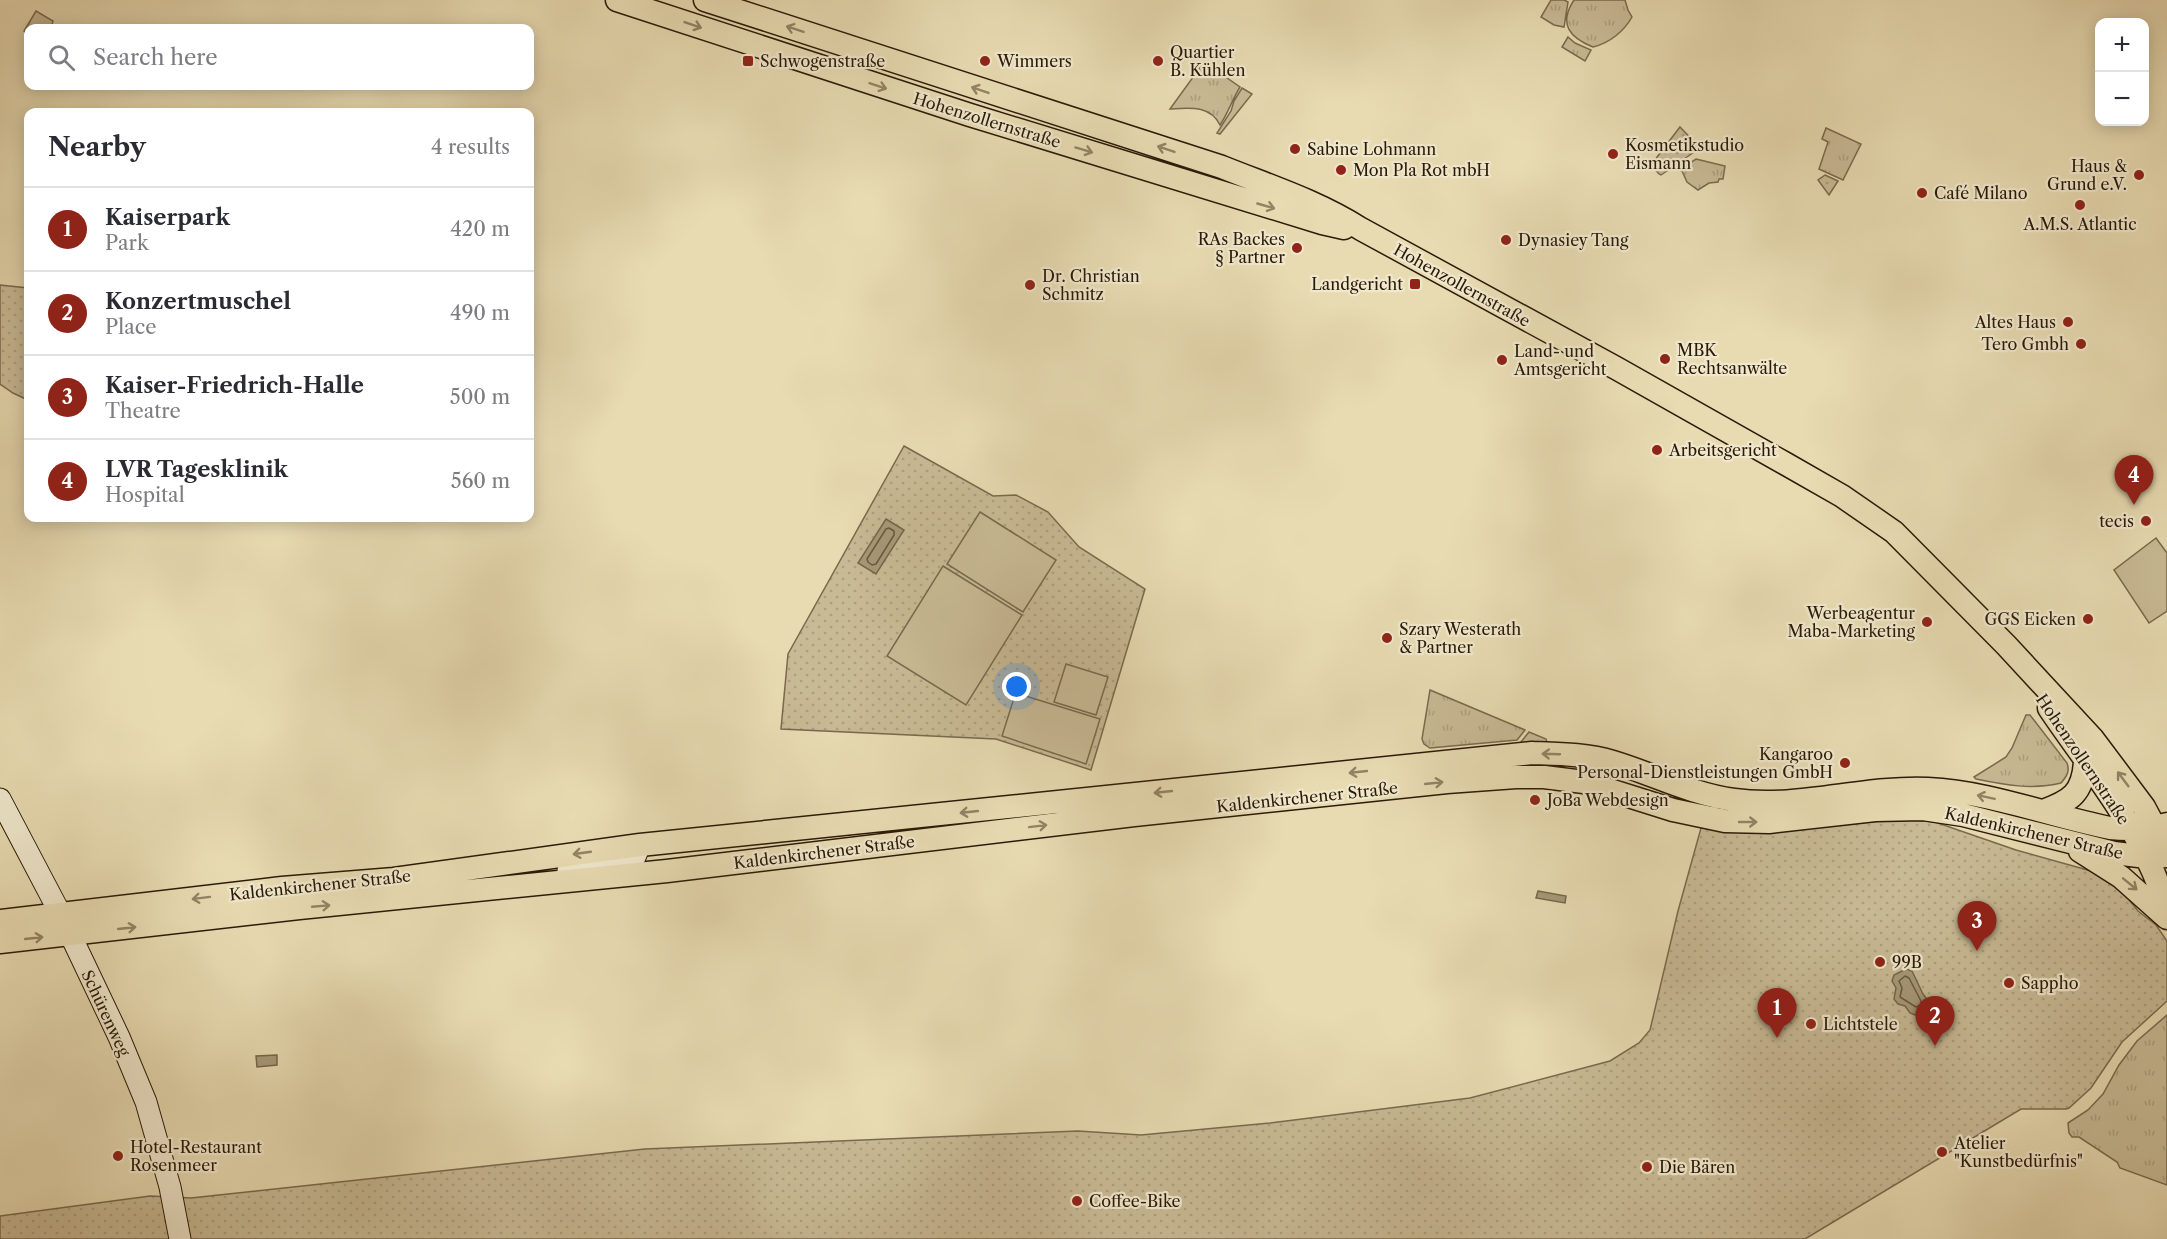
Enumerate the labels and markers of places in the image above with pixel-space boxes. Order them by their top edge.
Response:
place label: Quartier B. Kühlen [1170,42,1245,80]
place label: Schwogenstraße [760,51,885,71]
place label: Wimmers [996,51,1072,71]
marker: Schwogenstraße [741,54,755,68]
marker: Wimmers [978,54,992,68]
marker: Quartier B. Kühlen [1151,54,1165,68]
place label: Kosmetikstudio Eismann [1625,135,1744,173]
place label: Sabine Lohmann [1307,139,1436,159]
marker: Sabine Lohmann [1288,142,1302,156]
marker: Kosmetikstudio Eismann [1606,147,1620,161]
place label: Haus & Grund e.V. [2047,156,2127,194]
place label: Mon Pla Rot mbH [1353,160,1490,180]
marker: Mon Pla Rot mbH [1334,163,1348,177]
marker: Haus & Grund e.V. [2132,168,2146,182]
place label: Café Milano [1934,183,2028,203]
marker: Café Milano [1915,186,1929,200]
marker: A.M.S. Atlantic [2073,198,2087,212]
place label: A.M.S. Atlantic [2022,214,2137,234]
place label: RAs Backes § Partner [1198,229,1285,267]
place label: Dynasiey Tang [1518,230,1629,250]
marker: Dynasiey Tang [1499,233,1513,247]
marker: RAs Backes § Partner [1290,241,1304,255]
place label: Dr. Christian Schmitz [1042,266,1140,304]
place label: Landgericht [1311,274,1403,294]
marker: Landgericht [1408,277,1422,291]
marker: Dr. Christian Schmitz [1023,278,1037,292]
place label: Altes Haus [1974,312,2056,332]
marker: Altes Haus [2061,315,2075,329]
place label: Tero Gmbh [1982,334,2069,354]
marker: Tero Gmbh [2074,337,2088,351]
place label: MBK Rechtsanwälte [1677,340,1787,378]
place label: Land- und Amtsgericht [1513,341,1607,379]
marker: MBK Rechtsanwälte [1658,352,1672,366]
marker: Land- und Amtsgericht [1495,353,1509,367]
place label: Arbeitsgericht [1668,440,1777,460]
marker: Arbeitsgericht [1650,443,1664,457]
pin: 4 [2114,456,2154,505]
place label: tecis [2099,511,2134,531]
marker: tecis [2139,514,2153,528]
place label: Werbeagentur Maba-Marketing [1787,603,1916,641]
place label: GGS Eicken [1984,609,2076,629]
marker: GGS Eicken [2081,612,2095,626]
marker: Werbeagentur Maba-Marketing [1920,615,1934,629]
place label: Szary Westerath & Partner [1399,619,1521,657]
marker: Szary Westerath & Partner [1380,631,1394,645]
place label: Kangaroo Personal-Dienstleistungen GmbH [1577,744,1833,782]
marker: Kangaroo Personal-Dienstleistungen GmbH [1838,756,1852,770]
place label: JoBa Webdesign [1544,790,1669,810]
marker: JoBa Webdesign [1528,793,1542,807]
pin: 3 [1958,902,1996,951]
place label: 99B [1892,952,1922,972]
marker: 99B [1873,955,1887,969]
place label: Sappho [2021,973,2079,993]
marker: Sappho [2002,976,2016,990]
pin: 1 [1758,988,1796,1038]
pin: 2 [1916,996,1954,1046]
place label: Lichtstele [1823,1014,1898,1034]
marker: Lichtstele [1804,1017,1818,1031]
place label: Atelier "Kunstbedürfnis" [1953,1133,2083,1171]
place label: Hotel-Restaurant Rosenmeer [130,1137,262,1175]
marker: Atelier "Kunstbedürfnis" [1935,1145,1949,1159]
marker: Hotel-Restaurant Rosenmeer [111,1149,125,1163]
place label: Die Bären [1659,1157,1735,1177]
marker: Die Bären [1640,1160,1654,1174]
place label: Coffee-Bike [1089,1191,1181,1211]
marker: Coffee-Bike [1070,1194,1084,1208]

